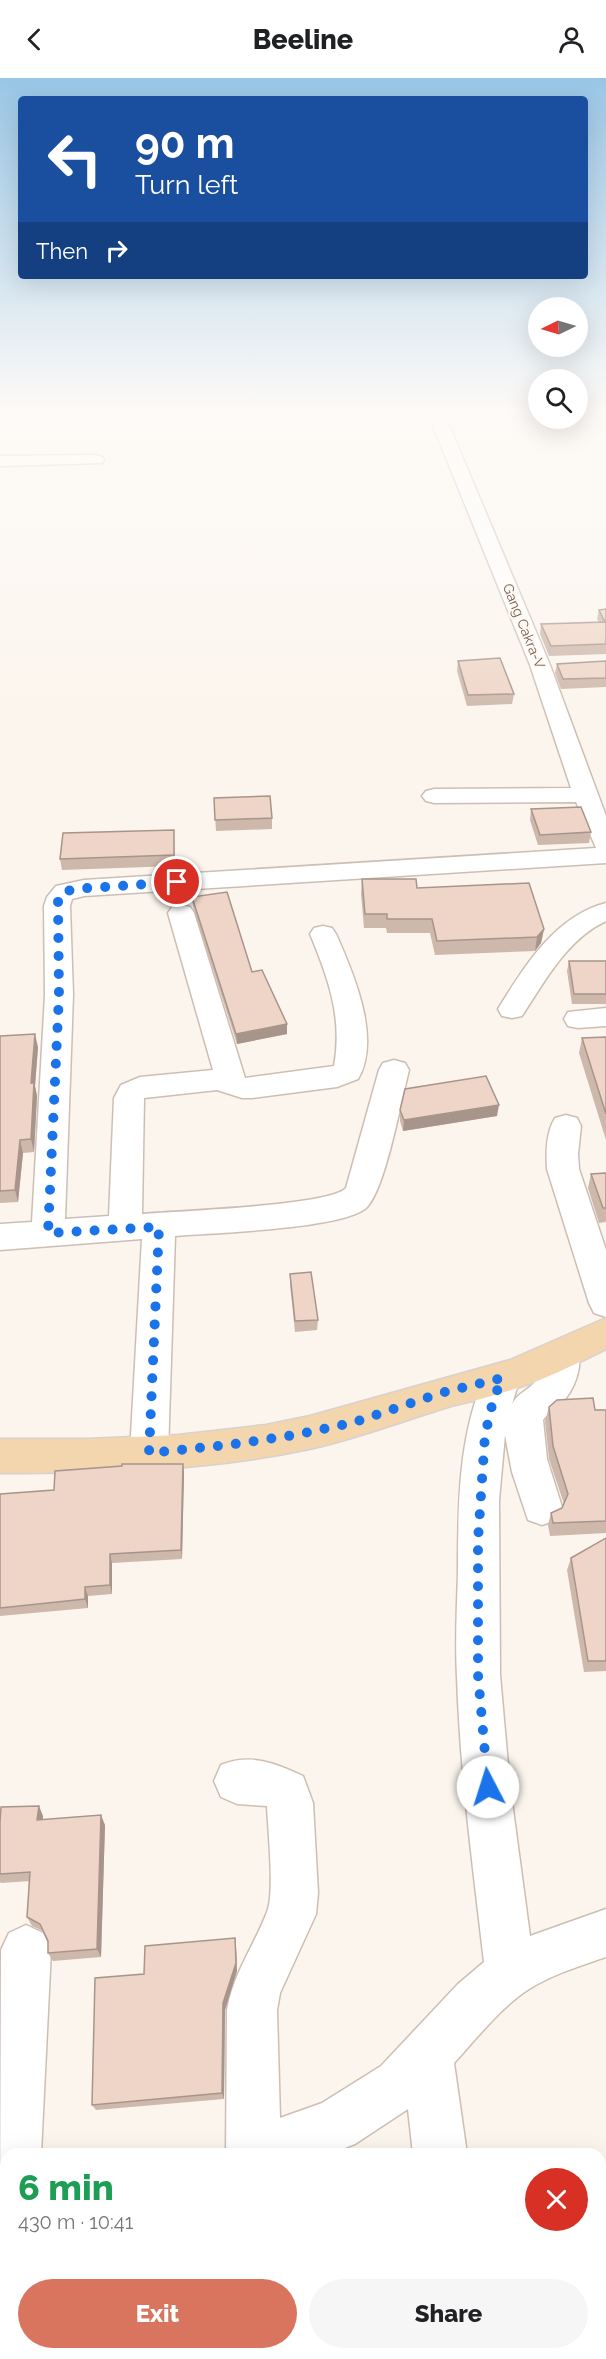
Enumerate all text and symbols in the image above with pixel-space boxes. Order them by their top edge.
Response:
icon: back [18,23,51,56]
icon: person [555,23,588,56]
text: Beeline [253,24,353,55]
text: 90 m [135,119,235,168]
icon: left [36,120,114,198]
text: Turn left [135,169,238,200]
icon: right [100,234,133,267]
text: Then [36,238,88,264]
north arrow [528,297,588,357]
map controls [528,297,588,429]
button: search [528,369,588,429]
street label: Gang Cakra-V [500,581,548,671]
pin [151,856,202,907]
icon: arrive [160,865,193,898]
position arrow [456,1755,520,1819]
text: 6 min [18,2166,114,2208]
button: close [525,2168,588,2231]
text: 430 m · 10:41 [18,2210,133,2234]
button: Exit [18,2279,297,2348]
button: Share [309,2279,588,2348]

